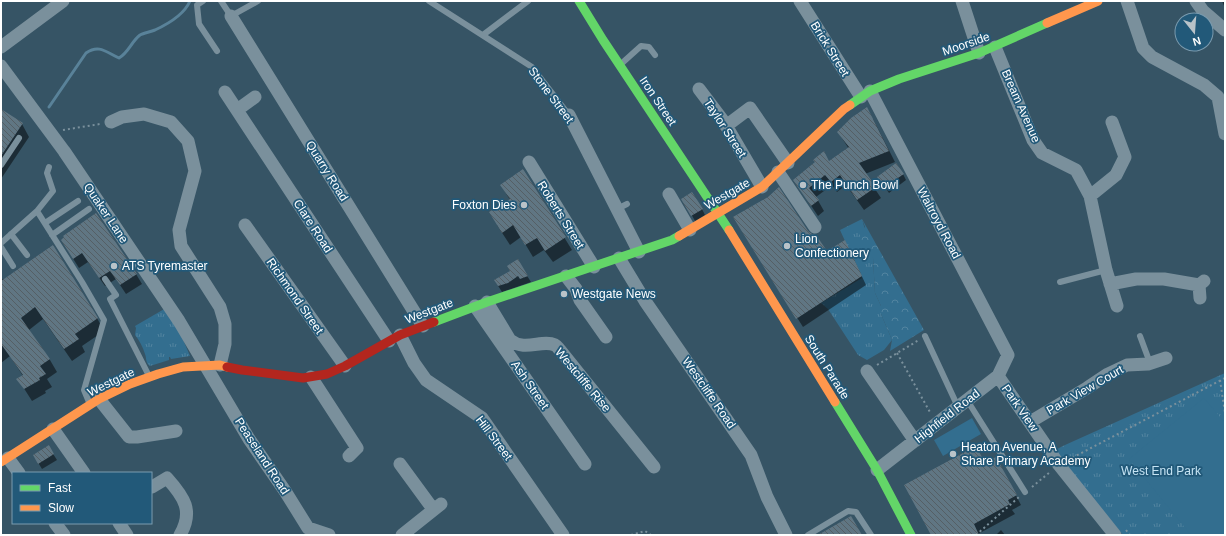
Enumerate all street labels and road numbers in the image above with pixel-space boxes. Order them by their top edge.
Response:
street label: Brick Street [808,19,853,80]
street label: Moorside [940,29,992,59]
street label: Stone Street [525,64,577,126]
street label: Bream Avenue [999,67,1043,145]
street label: Iron Street [637,74,680,129]
street label: Taylor Street [701,96,750,161]
street label: Quarry Road [303,138,351,204]
street label: Westgate [702,175,753,213]
street label: Roberts Street [535,178,588,252]
street label: Quaker Lane [81,180,131,246]
street label: Waltroyd Road [914,185,964,261]
street label: Clare Road [291,197,335,255]
street label: Richmond Street [264,255,327,337]
street label: Westgate [403,295,455,327]
street label: South Parade [802,332,853,402]
street label: Westcliffe Rise [552,345,614,415]
street label: Westcliffe Road [679,355,739,431]
street label: Ash Street [508,358,552,413]
street label: Park View Court [1044,362,1127,418]
street label: Westgate [85,365,137,399]
street label: Park View [999,382,1041,434]
street label: Highfield Road [912,386,982,446]
street label: Hill Street [473,413,516,464]
street label: Peaseland Road [232,415,292,497]

